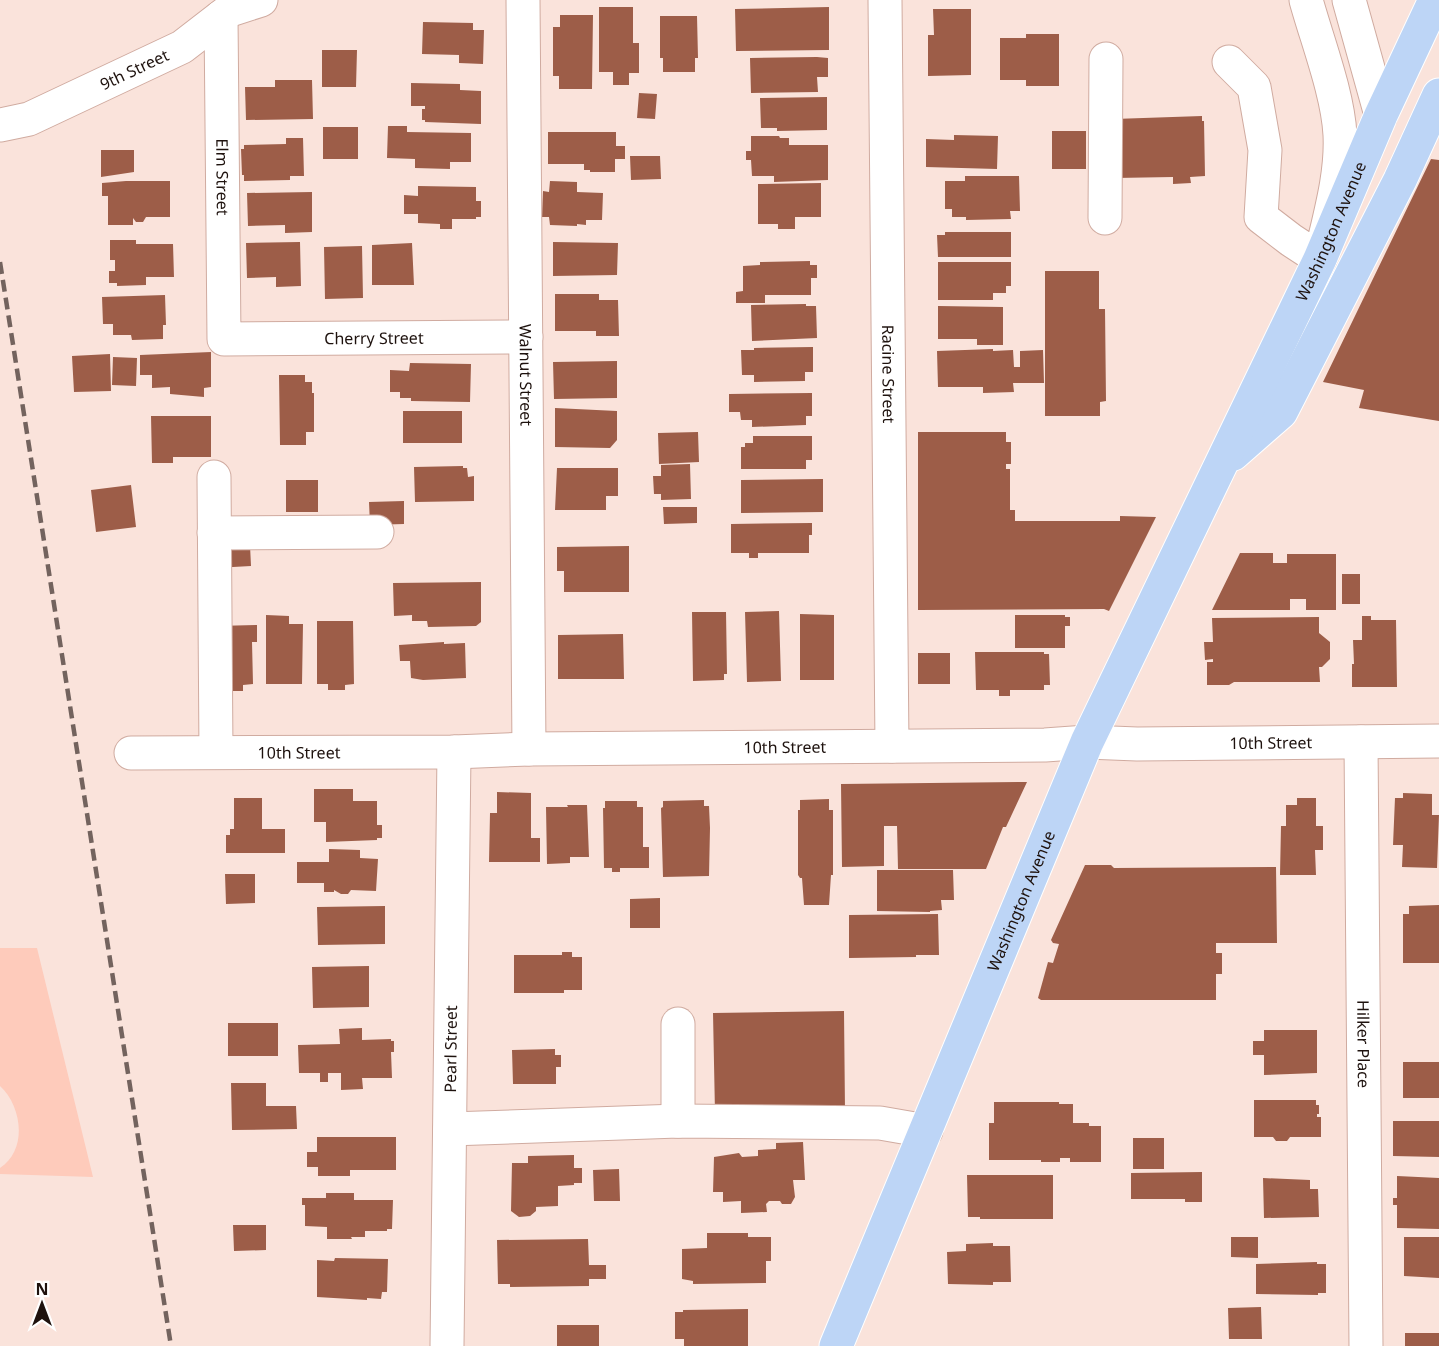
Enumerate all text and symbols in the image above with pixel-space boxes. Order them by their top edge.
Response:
street label: 9th Street [96,44,173,95]
street label: Elm Street [211,138,234,216]
street label: Washington Avenue [1290,158,1371,305]
street label: Walnut Street [515,324,537,426]
street label: Racine Street [877,325,900,424]
street label: Cherry Street [324,327,424,349]
street label: 10th Street [1229,731,1313,754]
street label: 10th Street [743,736,827,758]
street label: 10th Street [258,741,341,764]
street label: Washington Avenue [982,827,1060,975]
street label: Hilker Place [1352,1000,1375,1088]
street label: Pearl Street [439,1005,462,1093]
north arrow [12,1274,72,1334]
text: N [35,1278,49,1300]

